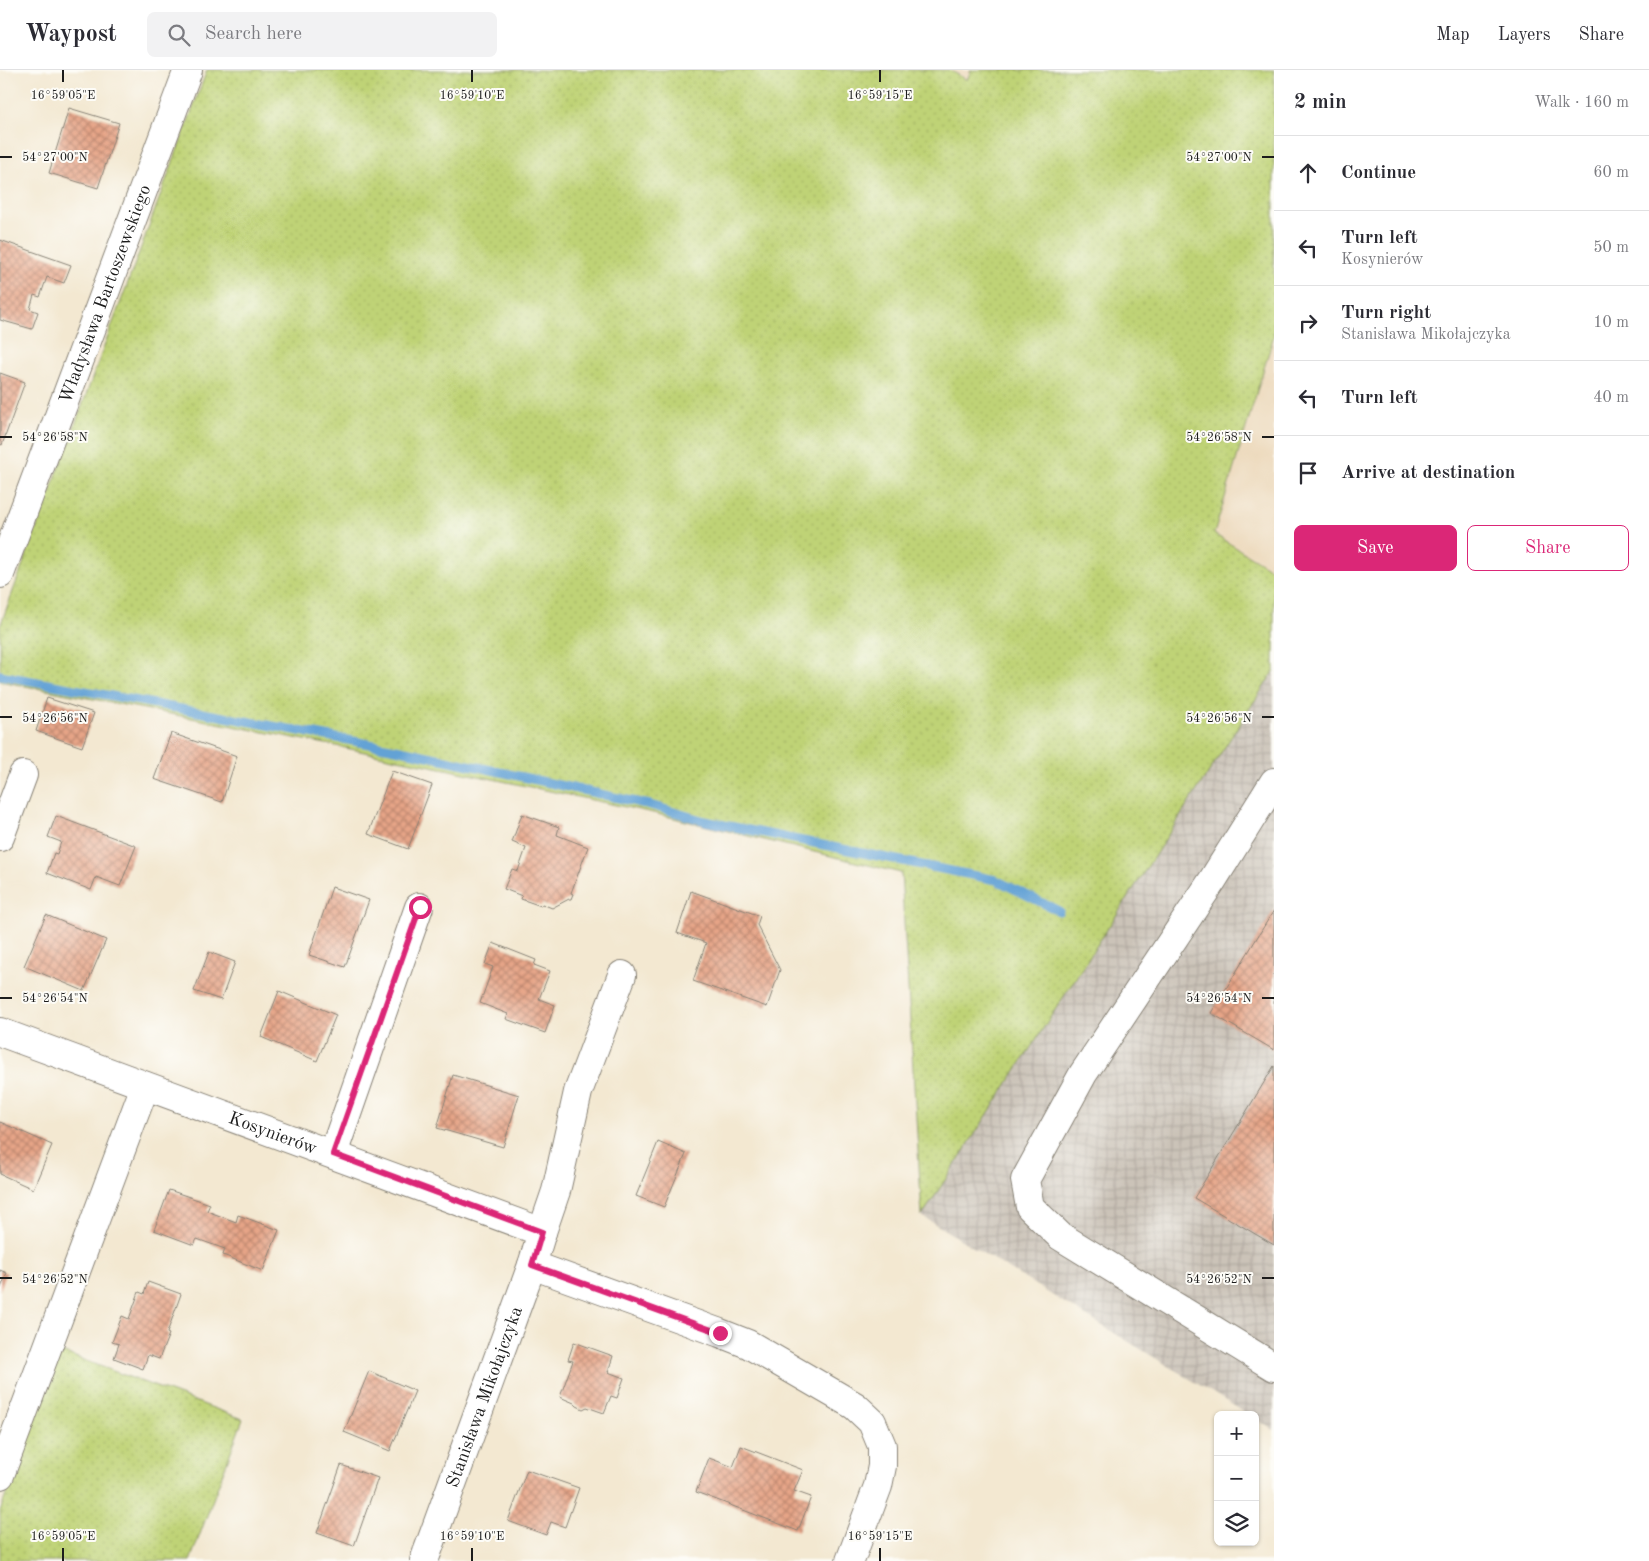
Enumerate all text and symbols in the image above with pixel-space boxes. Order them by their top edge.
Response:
search box [147,12,497,57]
icon: search [165,21,193,49]
text: Waypost [25,23,117,47]
text: Search here [205,25,302,44]
text: Map [1436,26,1470,44]
text: Layers [1498,26,1550,44]
text: Share [1578,26,1624,44]
text: 16°59'05"E [31,89,95,102]
text: 16°59'10"E [440,89,504,102]
text: 16°59'15"E [848,89,912,102]
text: 2 min [1294,92,1347,113]
text: Walk · 160 m [1534,95,1629,111]
text: 54°27'00"N [22,151,88,164]
text: 54°27'00"N [1186,151,1252,164]
icon: ahead [1294,159,1322,187]
text: Continue [1341,164,1416,183]
text: 60 m [1593,165,1629,181]
street label: Władysława Bartoszewskiego [57,182,154,406]
text: Turn left [1341,229,1418,248]
icon: left [1294,234,1322,262]
text: 50 m [1593,240,1629,256]
text: Kosynierów [1341,252,1423,268]
text: Turn right [1341,304,1431,323]
icon: right [1294,309,1322,337]
text: 10 m [1593,315,1629,331]
text: Stanisława Mikołajczyka [1341,327,1511,343]
icon: left [1294,384,1322,412]
text: Turn left [1341,389,1418,408]
text: 40 m [1593,390,1629,406]
text: 54°26'58"N [22,431,88,444]
text: 54°26'58"N [1186,431,1252,444]
icon: arrive [1294,459,1322,487]
text: Arrive at destination [1341,464,1515,483]
button: Save [1294,525,1457,571]
button: Share [1467,525,1629,571]
text: 54°26'56"N [22,712,88,725]
text: 54°26'56"N [1186,712,1252,725]
route start [409,896,432,919]
text: 54°26'54"N [22,992,88,1005]
text: 54°26'54"N [1186,992,1252,1005]
street label: Kosynierów [226,1109,319,1158]
text: 54°26'52"N [22,1273,88,1286]
text: 54°26'52"N [1186,1273,1252,1286]
street label: Stanisława Mikołajczyka [444,1304,526,1490]
route end [709,1322,732,1345]
map controls [1214,1411,1259,1546]
button: + [1214,1411,1259,1456]
button: − [1214,1456,1259,1501]
button: layers [1214,1501,1259,1546]
text: 16°59'05"E [31,1530,95,1543]
text: 16°59'10"E [440,1530,504,1543]
text: 16°59'15"E [848,1530,912,1543]

